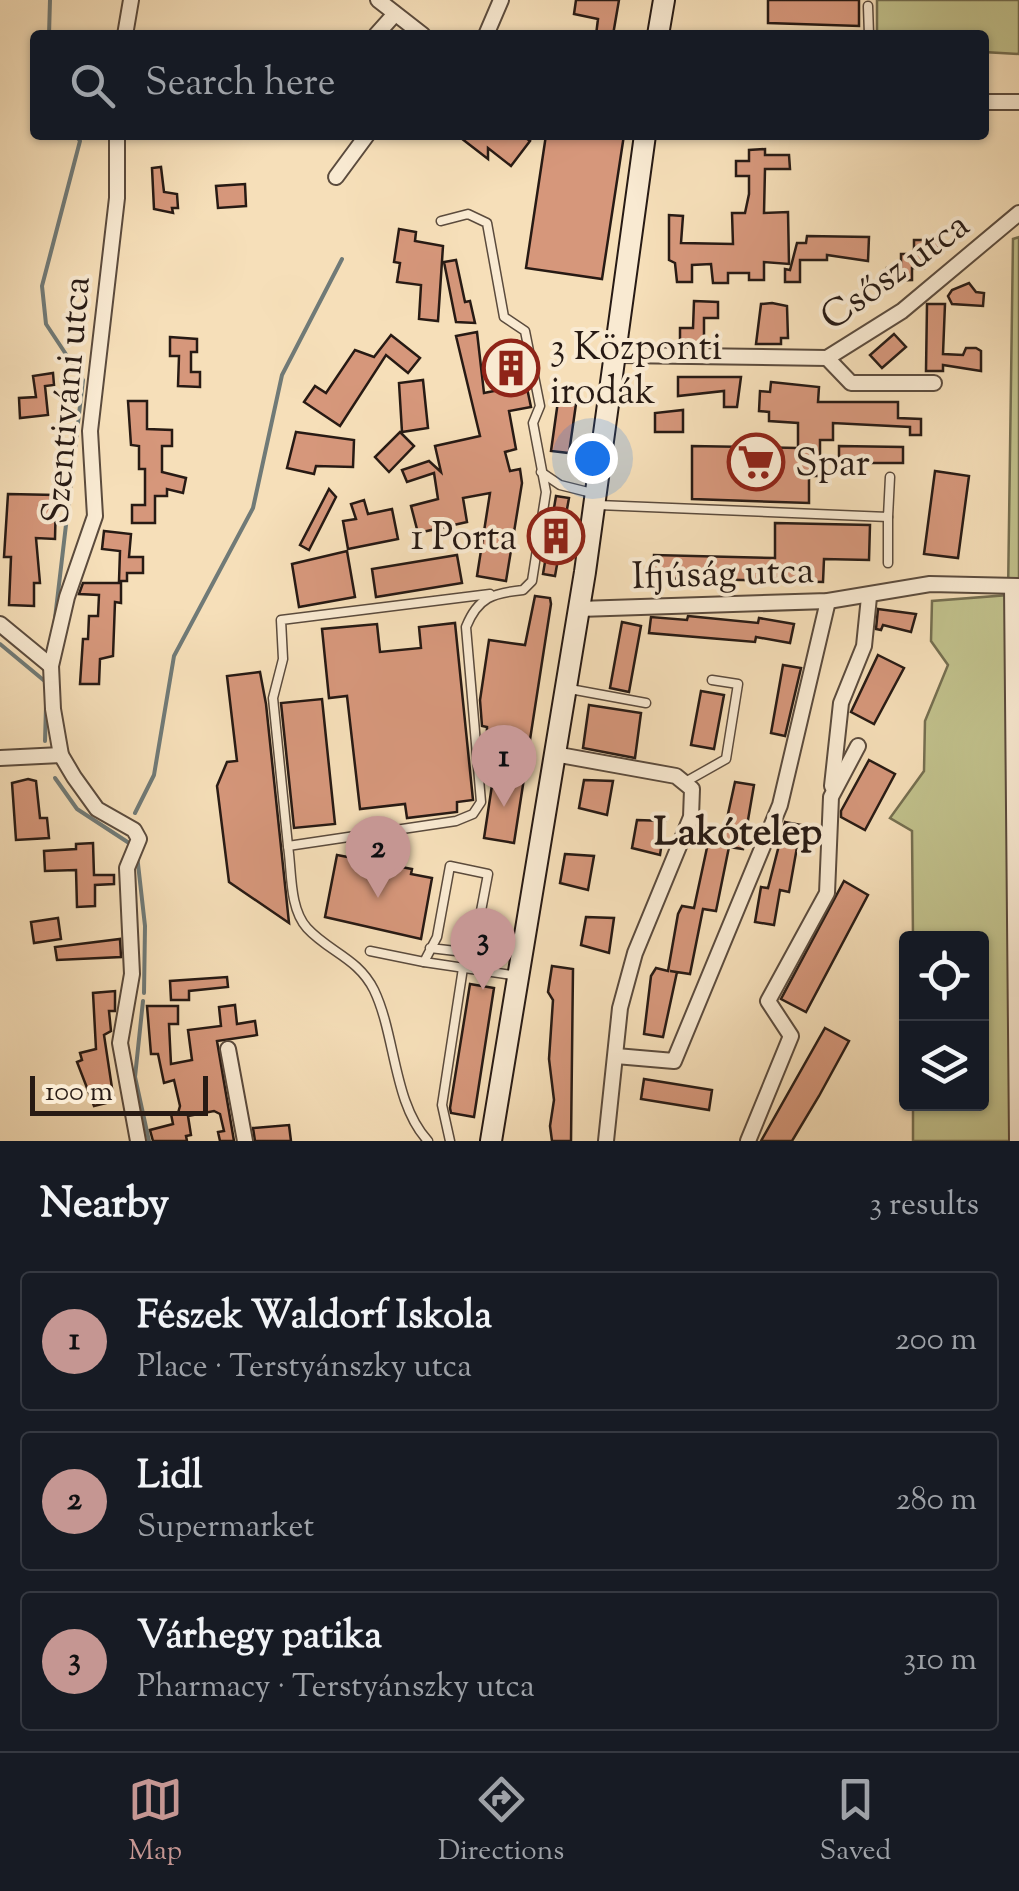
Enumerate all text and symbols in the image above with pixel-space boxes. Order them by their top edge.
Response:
search box [30,30,989,140]
icon: search [65,58,120,113]
text: Search here [145,58,336,112]
street label: Csősz utca [811,201,982,346]
street label: Szentiváni utca [31,274,107,527]
place label: 3 Központi irodák [550,323,722,421]
building icon: 3 Központi irodák [481,338,541,398]
supermarket icon: Spar [726,432,786,492]
your location [567,433,618,484]
place label: Spar [795,439,870,493]
building icon: 1 Porta [526,506,586,566]
place label: 1 Porta [411,513,517,567]
street label: Ifjúság utca [631,546,815,606]
pin: 1 [472,724,536,807]
district label: Lakótelep [654,806,822,863]
pin: 2 [346,816,410,898]
pin: 3 [450,908,516,990]
map controls [899,931,989,1111]
button: locate [899,931,989,1021]
button: layers [899,1021,989,1111]
scale bar [30,1071,208,1116]
text: 100 m [45,1073,113,1113]
text: Nearby [40,1176,169,1236]
text: 3 results [869,1183,979,1229]
text: Fészek Waldorf Iskola [137,1291,492,1345]
text: 1 [69,1318,80,1364]
text: 200 m [895,1318,977,1364]
text: Place · Terstyánszky utca [137,1345,472,1391]
text: Lidl [137,1451,203,1505]
text: 2 [67,1478,82,1524]
text: 280 m [896,1478,977,1524]
text: Supermarket [137,1505,314,1551]
text: Várhegy patika [137,1611,382,1665]
text: 3 [68,1638,81,1684]
text: 310 m [903,1638,977,1684]
text: Pharmacy · Terstyánszky utca [137,1665,535,1711]
tab: Map [128,1772,183,1872]
tab: Directions [438,1772,564,1872]
tab: Saved [819,1772,891,1872]

